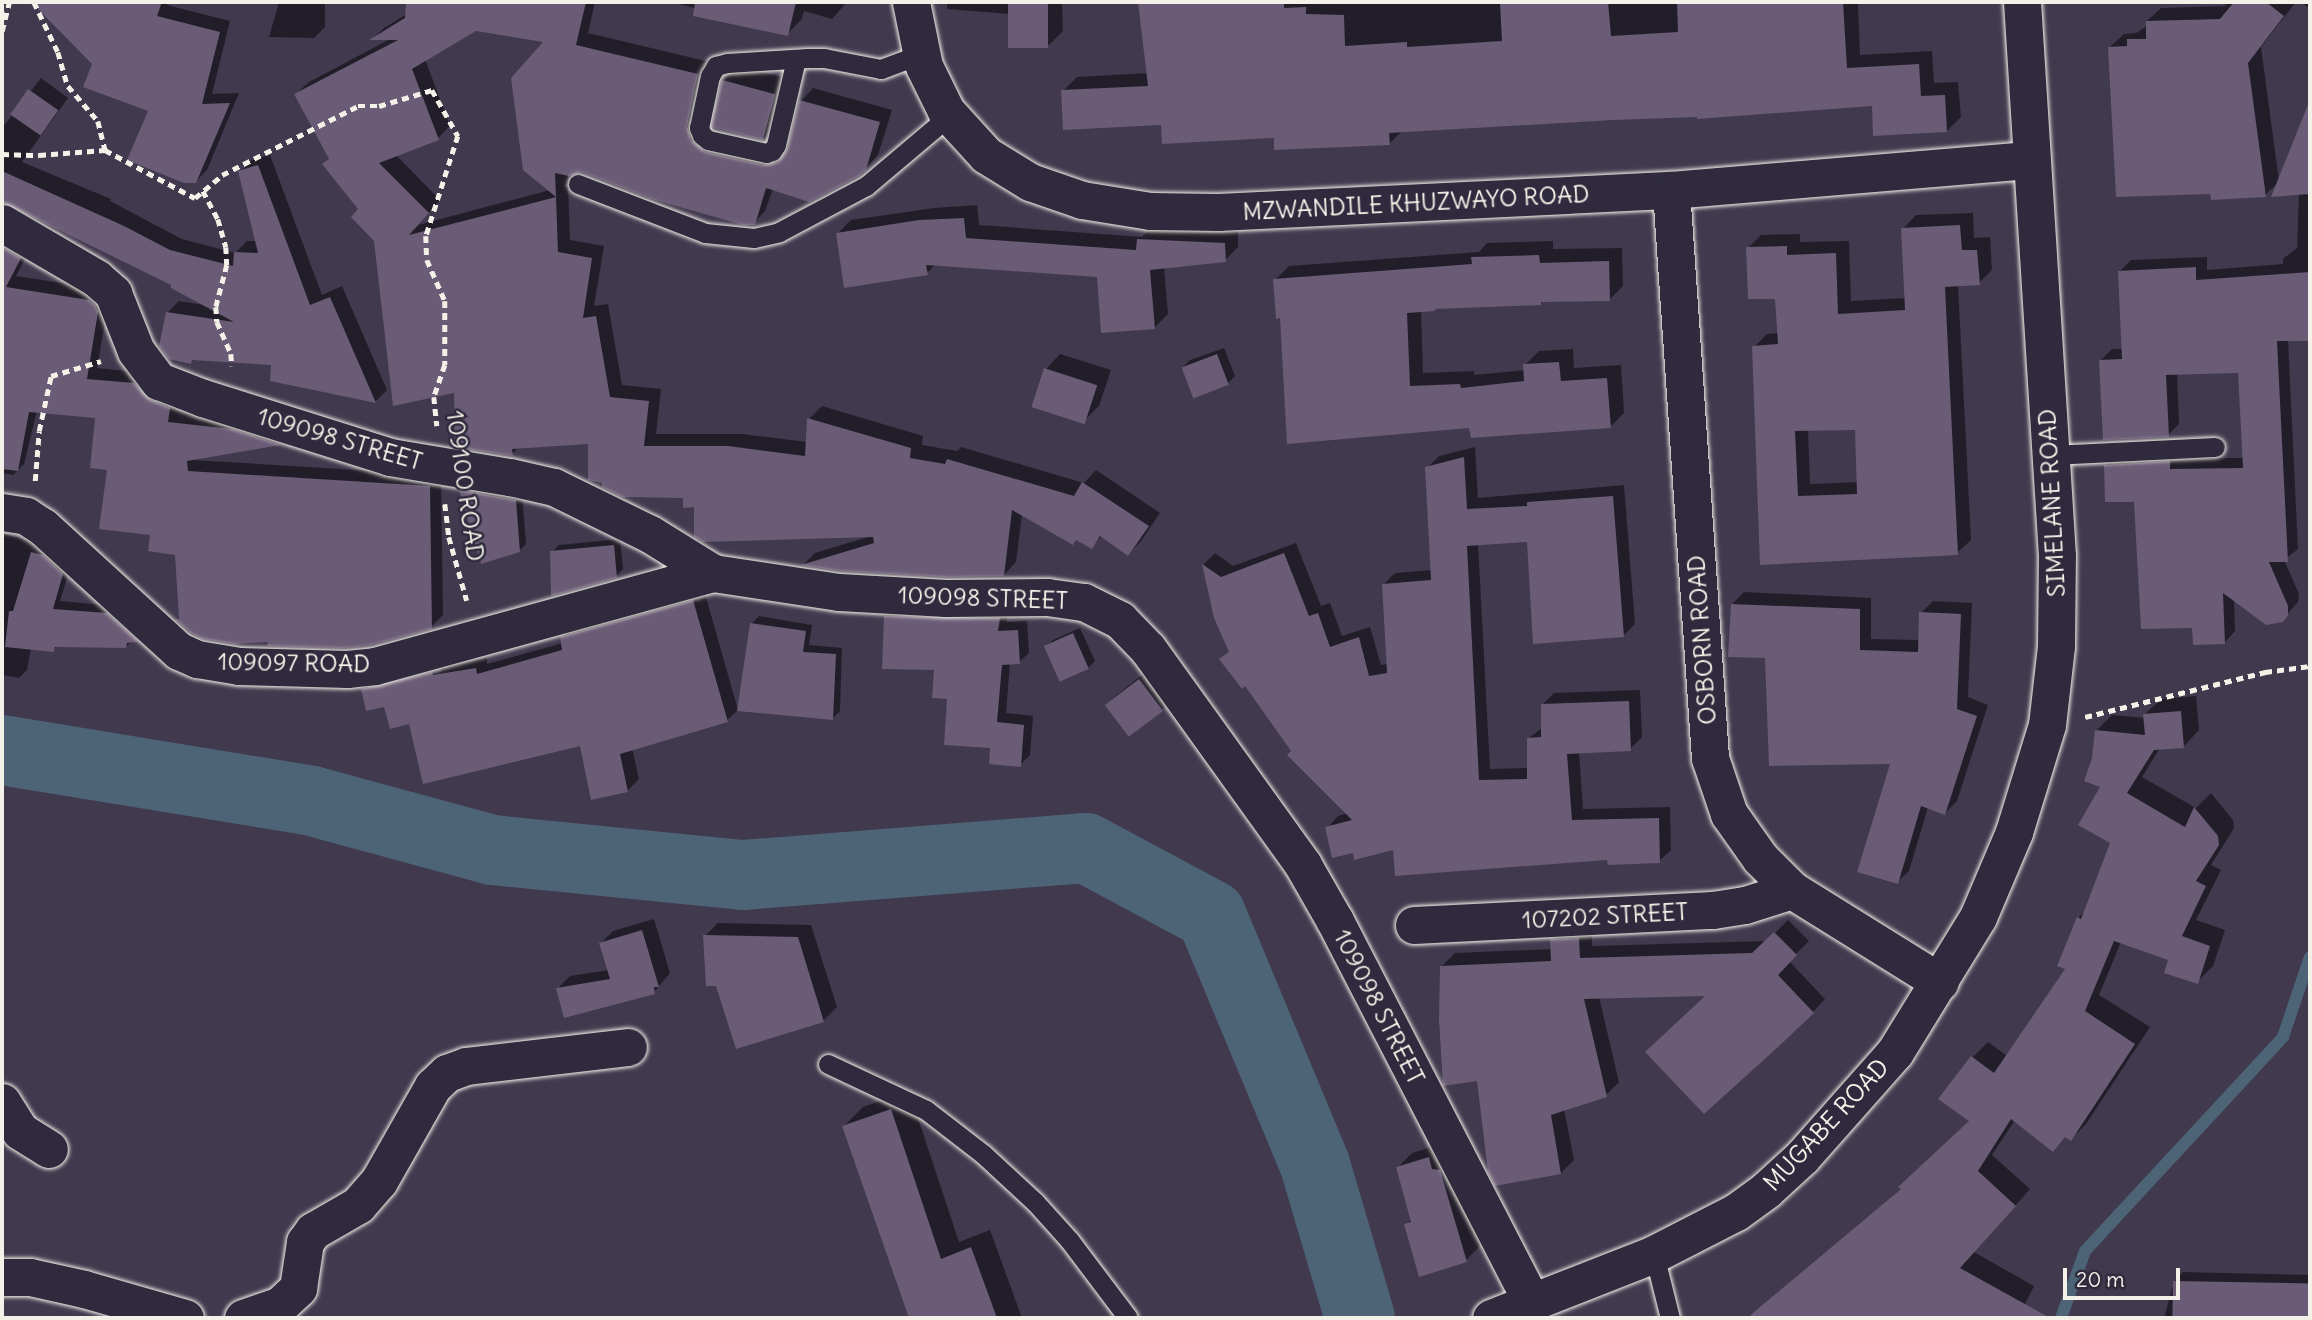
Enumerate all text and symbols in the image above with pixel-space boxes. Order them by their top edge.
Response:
street label: MZWANDILE KHUZWAYO ROAD [1242,180,1590,226]
street label: 109098 STREET [254,402,426,476]
street label: SIMELANE ROAD [2033,408,2071,598]
street label: 109100 ROAD [440,409,490,563]
street label: OSBORN ROAD [1682,554,1722,726]
street label: 109098 STREET [898,581,1068,615]
street label: 109097 ROAD [218,647,370,679]
street label: 107202 STREET [1521,897,1689,935]
street label: 109098 STREET [1328,925,1430,1089]
street label: MUGABE ROAD [1757,1053,1895,1197]
scale bar [2067,1254,2184,1298]
text: 20 m [2076,1266,2125,1293]

